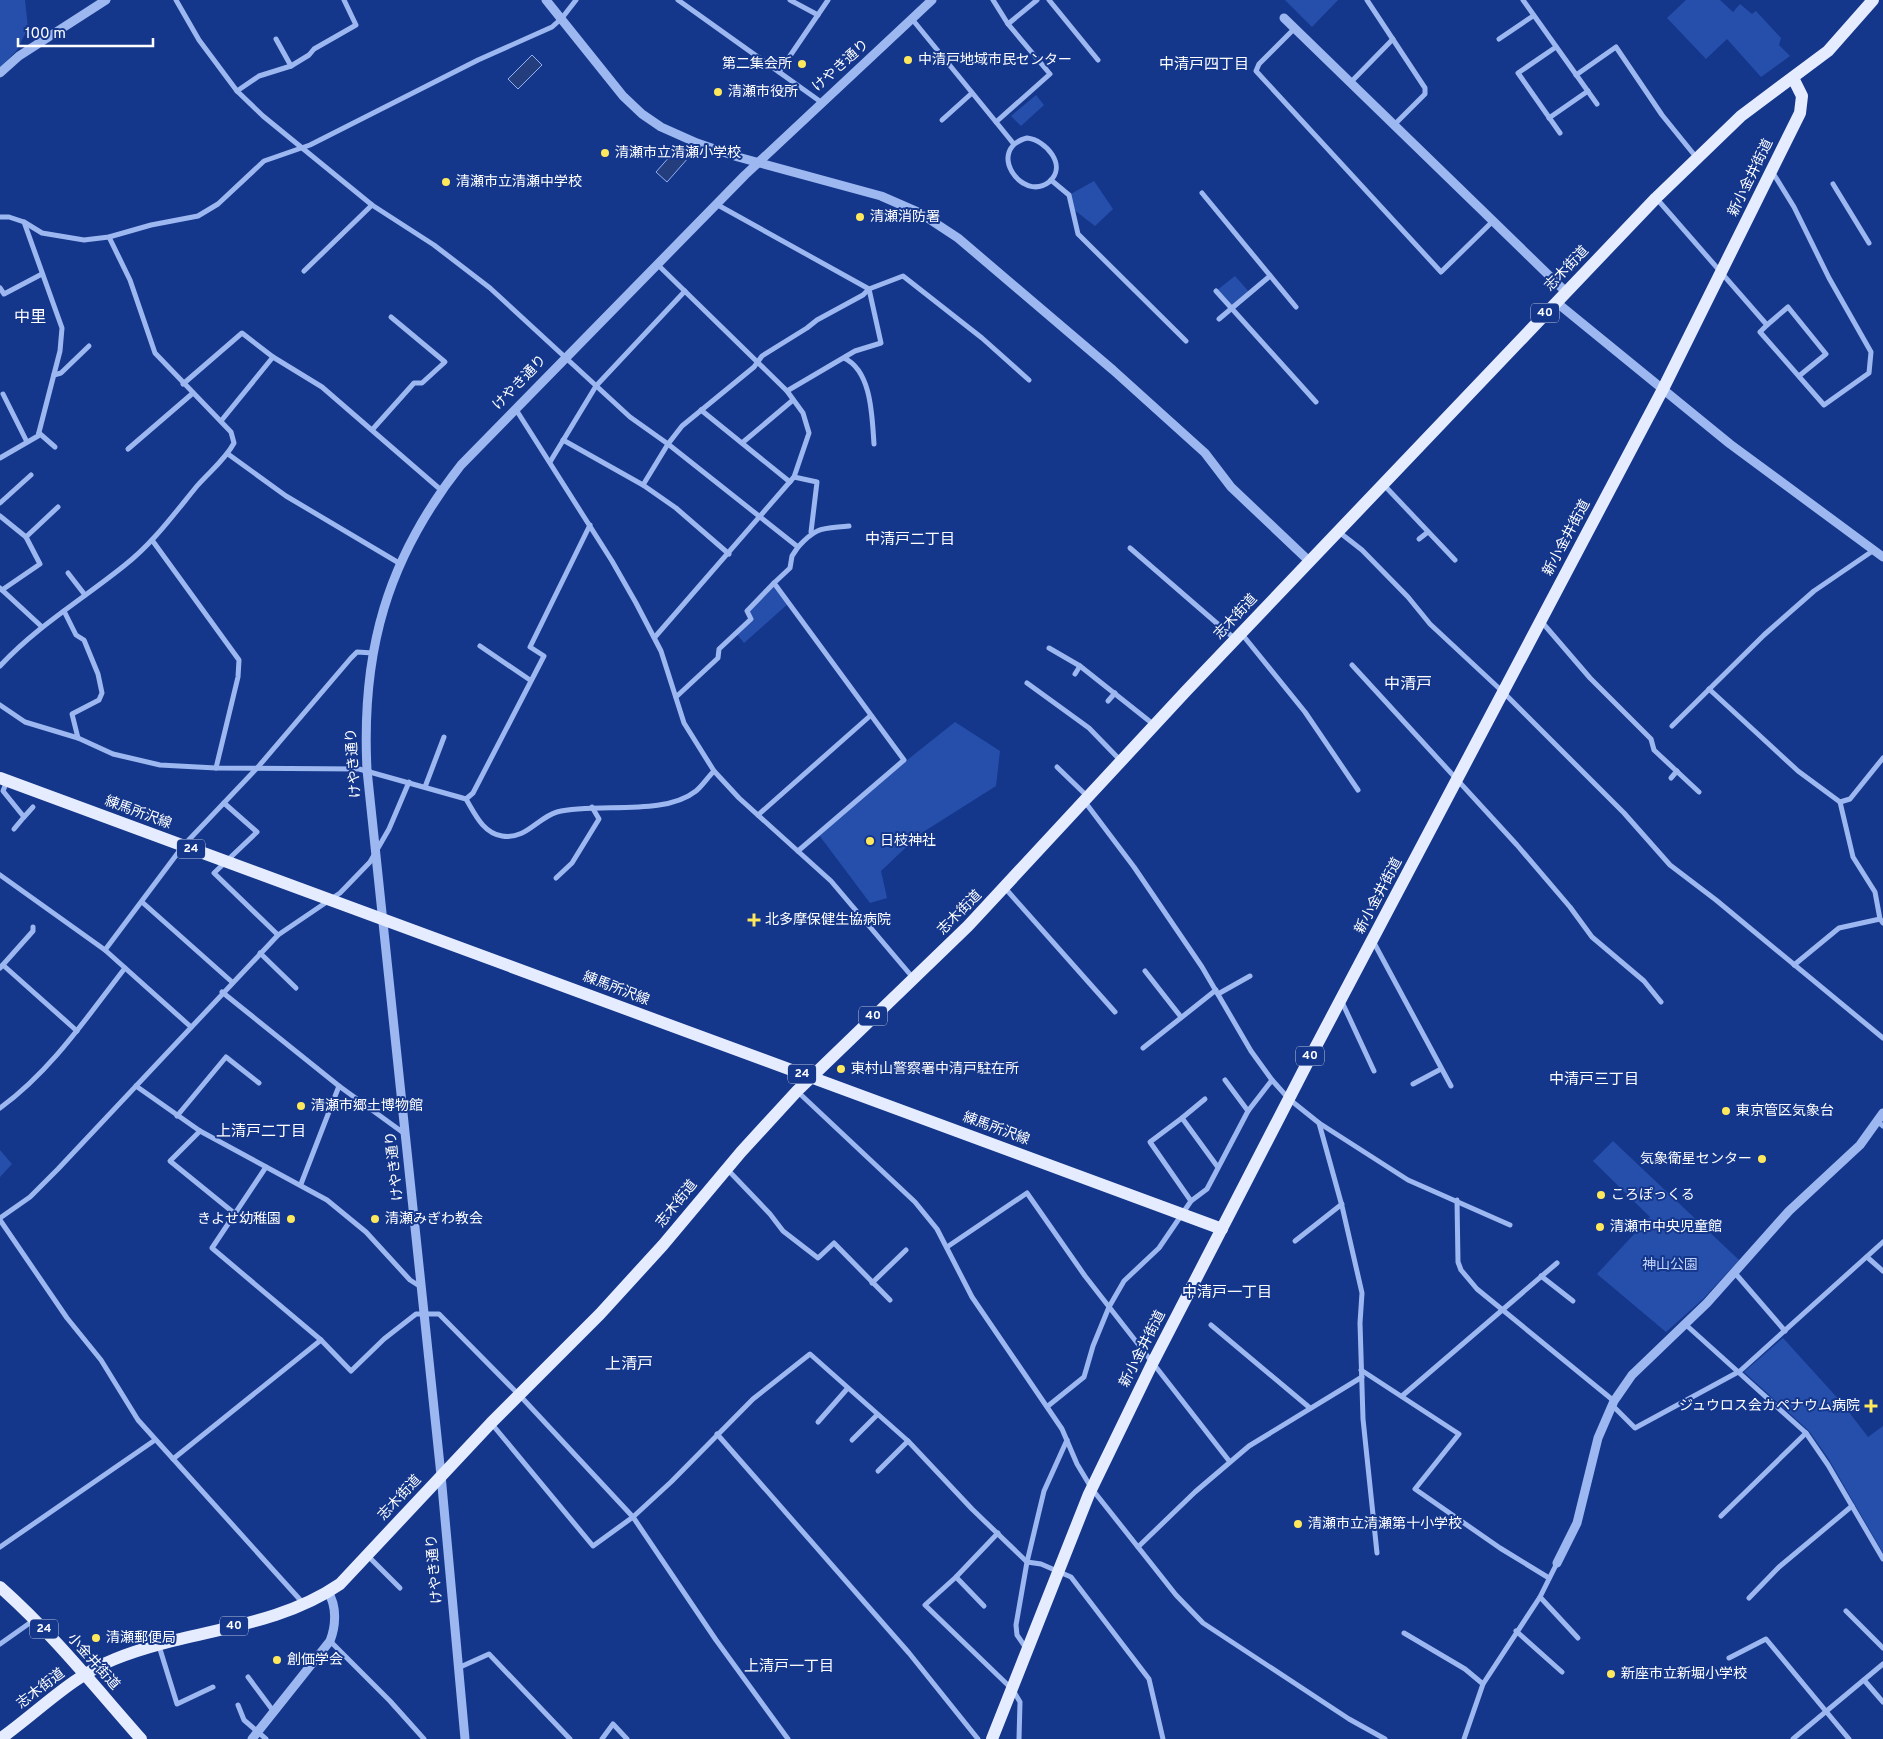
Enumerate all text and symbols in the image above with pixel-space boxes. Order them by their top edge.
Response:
scale bar [18,15,152,47]
text: 100 m [25,25,66,44]
street label: けやき通り [809,36,873,96]
place label: 中清戸地域市民センター [918,52,1072,69]
marker: 中清戸地域市民センター [902,54,914,66]
place label: 第二集会所 [722,55,792,73]
district label: 中清戸四丁目 [1159,56,1249,75]
marker: 第二集会所 [796,58,808,70]
place label: 清瀬市役所 [728,84,798,101]
marker: 清瀬市役所 [712,86,724,98]
street label: 新小金井街道 [1724,136,1777,219]
place label: 清瀬市立清瀬小学校 [615,145,741,162]
marker: 清瀬市立清瀬小学校 [599,147,611,159]
place label: 清瀬市立清瀬中学校 [456,174,582,191]
marker: 清瀬市立清瀬中学校 [440,176,452,188]
place label: 清瀬消防署 [870,209,940,226]
marker: 清瀬消防署 [854,211,866,223]
street label: 志木街道 [1541,243,1593,295]
road number: 40 [1531,304,1559,322]
district label: 中里 [14,308,46,328]
street label: けやき通り [490,352,550,414]
street label: 新小金井街道 [1539,496,1594,579]
district label: 中清戸二丁目 [865,531,955,550]
street label: 志木街道 [1211,591,1261,643]
district label: 中清戸 [1384,675,1432,695]
street label: けやき通り [343,727,365,799]
street label: 練馬所沢線 [102,793,174,833]
place label: 日枝神社 [880,833,936,850]
marker: 日枝神社 [864,835,876,847]
road number: 24 [177,840,205,859]
street label: 新小金井街道 [1351,854,1406,937]
street label: 志木街道 [934,887,986,939]
place label: 北多摩保健生協病院 [765,911,891,929]
marker: 北多摩保健生協病院 [747,913,761,927]
street label: 練馬所沢線 [580,969,652,1009]
road number: 40 [859,1006,887,1026]
road number: 40 [1296,1046,1324,1066]
place label: 東村山警察署中清戸駐在所 [851,1060,1019,1078]
marker: 東村山警察署中清戸駐在所 [835,1063,847,1075]
road number: 24 [788,1064,816,1084]
district label: 中清戸三丁目 [1549,1071,1639,1090]
place label: 清瀬市郷土博物館 [311,1097,423,1115]
marker: 清瀬市郷土博物館 [295,1100,307,1112]
place label: 東京管区気象台 [1736,1102,1834,1120]
marker: 東京管区気象台 [1720,1105,1732,1117]
street label: 練馬所沢線 [960,1109,1032,1149]
district label: 上清戸二丁目 [216,1123,306,1142]
street label: けやき通り [383,1130,407,1202]
place label: 気象衛星センター [1640,1151,1752,1168]
marker: 気象衛星センター [1756,1153,1768,1165]
street label: 志木街道 [653,1177,701,1231]
place label: ころぽっくる [1611,1187,1695,1204]
marker: ころぽっくる [1595,1189,1607,1201]
place label: きよせ幼稚園 [197,1211,281,1228]
place label: 清瀬みぎわ教会 [385,1211,483,1228]
marker: きよせ幼稚園 [285,1213,297,1225]
marker: 清瀬みぎわ教会 [369,1213,381,1225]
place label: 清瀬市中央児童館 [1610,1219,1722,1236]
marker: 清瀬市中央児童館 [1594,1221,1606,1233]
park label: 神山公園 [1642,1257,1698,1274]
district label: 中清戸一丁目 [1182,1284,1272,1303]
street label: 新小金井街道 [1115,1307,1170,1390]
district label: 上清戸 [605,1355,653,1375]
place label: ジュウロス会カペナウム病院 [1679,1398,1860,1415]
marker: ジュウロス会カペナウム病院 [1864,1399,1878,1413]
street label: 志木街道 [375,1472,425,1524]
place label: 清瀬市立清瀬第十小学校 [1308,1515,1462,1533]
marker: 清瀬市立清瀬第十小学校 [1292,1518,1304,1530]
street label: けやき通り [423,1533,447,1605]
road number: 40 [220,1616,248,1635]
road number: 24 [30,1620,58,1638]
street label: 小金井街道 [63,1630,123,1694]
place label: 清瀬郵便局 [106,1630,176,1647]
marker: 清瀬郵便局 [90,1632,102,1644]
place label: 創価学会 [287,1652,343,1669]
marker: 創価学会 [271,1654,283,1666]
district label: 上清戸一丁目 [744,1658,834,1677]
street label: 志木街道 [14,1665,68,1713]
place label: 新座市立新堀小学校 [1621,1666,1747,1683]
marker: 新座市立新堀小学校 [1605,1668,1617,1680]

